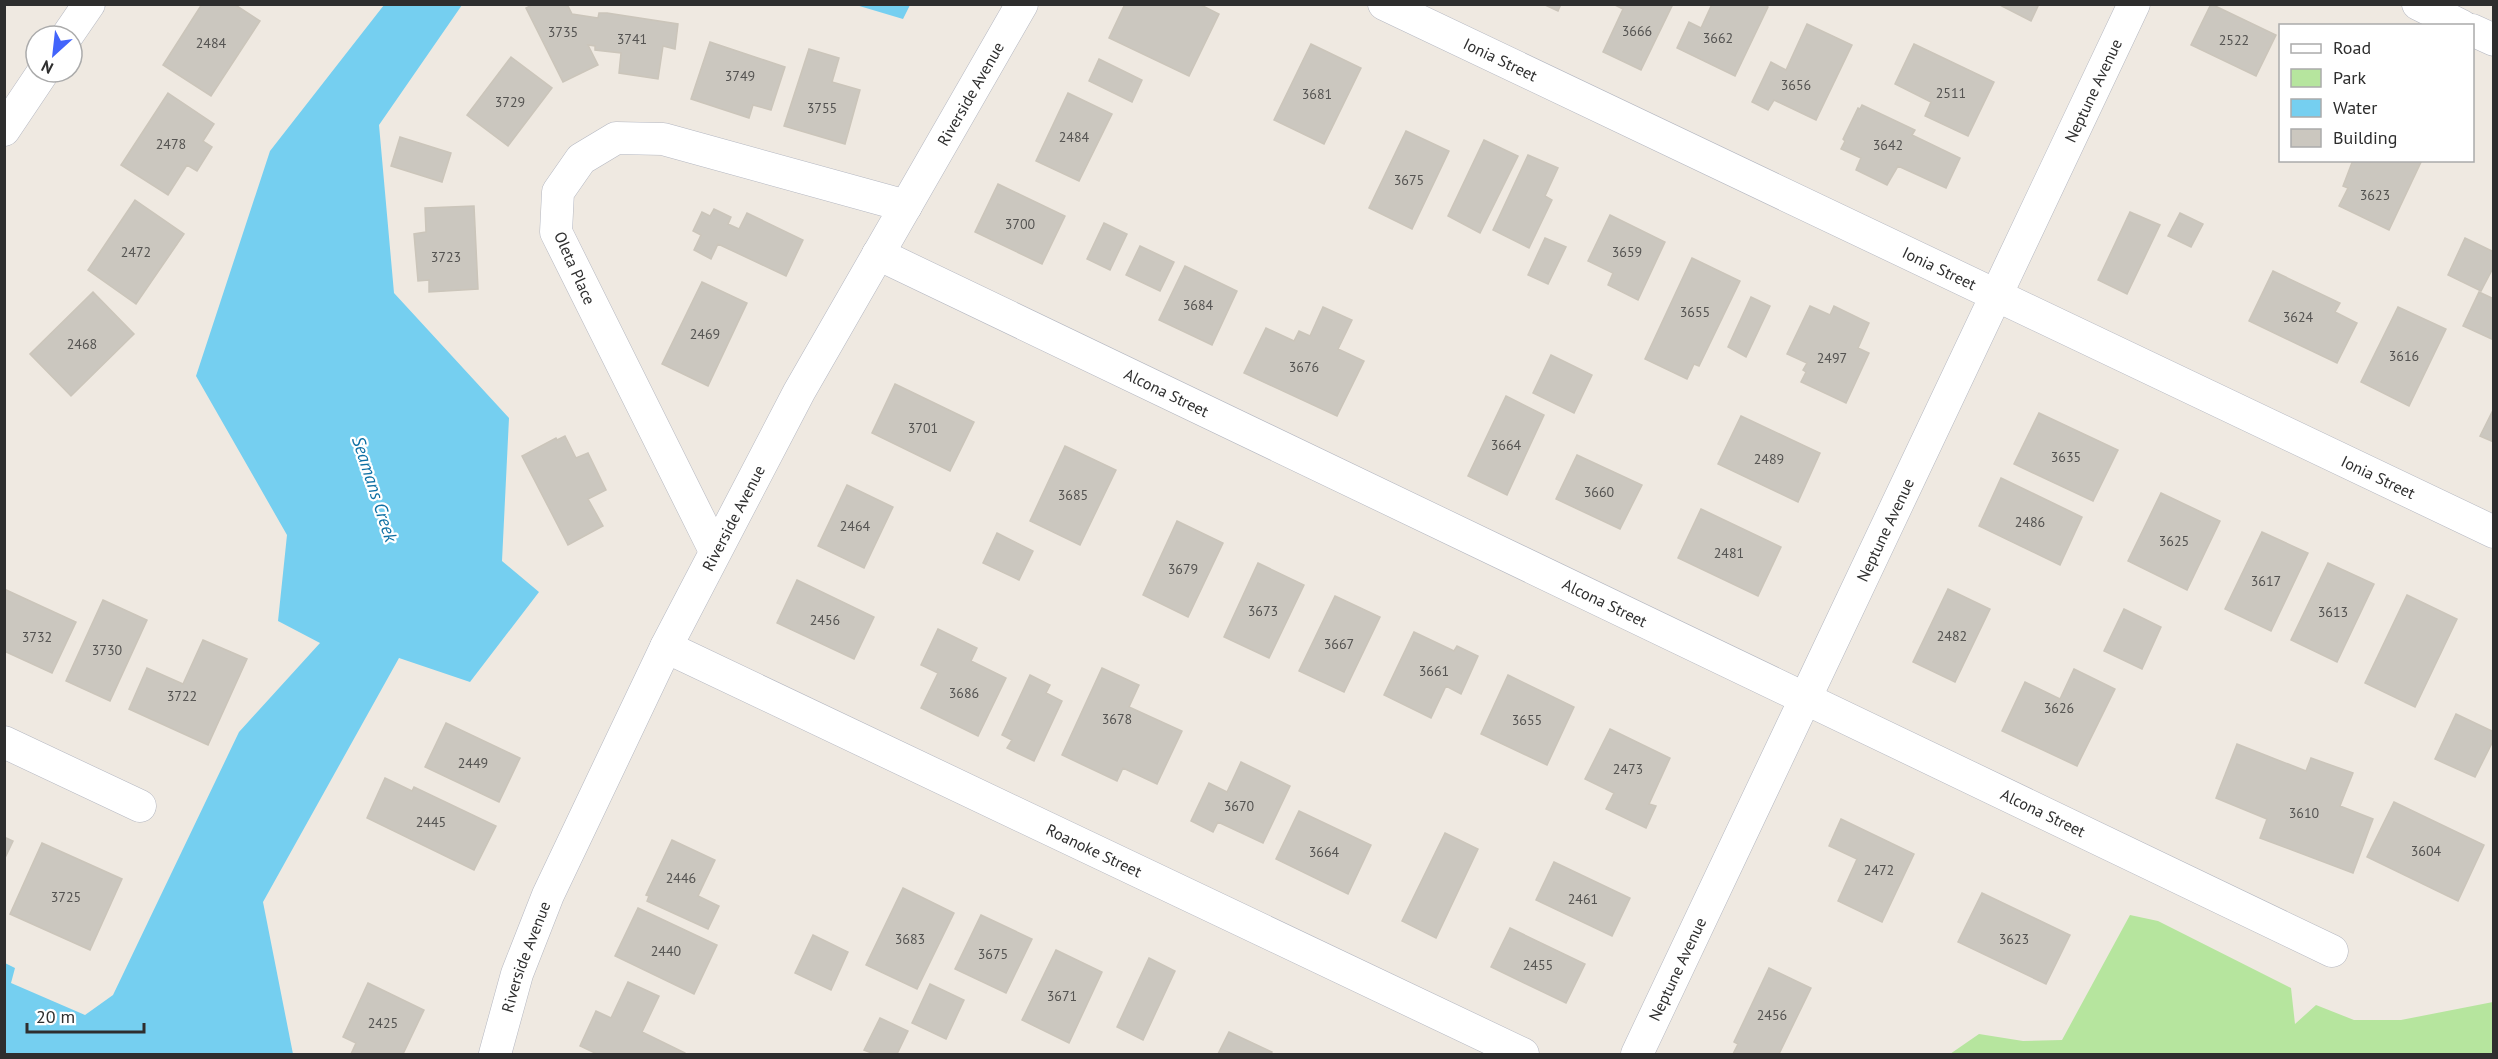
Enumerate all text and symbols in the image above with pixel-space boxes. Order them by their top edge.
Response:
house number: 3666 [1622,22,1652,40]
house number: 3735 [548,23,578,41]
north arrow [24,24,84,84]
legend [2279,24,2474,162]
house number: 3662 [1703,29,1733,47]
house number: 3741 [617,30,647,48]
house number: 2522 [2219,31,2249,49]
street label: Ionia Street [1460,33,1541,86]
house number: 2484 [196,34,227,52]
street label: Neptune Avenue [2060,35,2126,146]
text: Road [2333,36,2371,59]
street label: Riverside Avenue [933,38,1008,149]
text: N [38,56,56,79]
text: Park [2333,66,2366,89]
house number: 3749 [725,67,755,85]
house number: 3656 [1781,76,1811,94]
house number: 2511 [1936,84,1966,102]
house number: 3681 [1302,85,1332,103]
house number: 3729 [495,93,525,111]
text: Water [2333,96,2377,119]
house number: 3755 [807,99,837,117]
text: Building [2333,126,2397,149]
house number: 2484 [1059,128,1090,146]
house number: 2478 [156,135,186,153]
house number: 3642 [1873,136,1903,154]
house number: 3675 [1394,171,1424,189]
house number: 3623 [2360,186,2390,204]
house number: 3700 [1005,215,1036,233]
street label: Oleta Place [550,228,600,308]
street label: Ionia Street [1899,242,1980,295]
house number: 2472 [121,243,151,261]
house number: 3659 [1612,243,1642,261]
house number: 3723 [431,248,461,266]
house number: 3684 [1183,296,1214,314]
house number: 3655 [1680,303,1710,321]
house number: 3624 [2283,308,2314,326]
house number: 2469 [690,325,720,343]
house number: 2468 [67,335,97,353]
house number: 3616 [2389,347,2419,365]
house number: 2497 [1817,349,1847,367]
house number: 3676 [1289,358,1319,376]
street label: Alcona Street [1121,364,1213,421]
house number: 3701 [908,419,938,437]
water label: Seamans Creek [347,433,403,546]
house number: 3664 [1491,436,1522,454]
house number: 3635 [2051,448,2081,466]
house number: 2489 [1754,450,1784,468]
street label: Ionia Street [2338,451,2419,503]
street label: Riverside Avenue [697,462,769,574]
street label: Neptune Avenue [1852,475,1918,585]
house number: 3660 [1584,483,1615,501]
house number: 3685 [1058,486,1088,504]
house number: 2486 [2015,513,2045,531]
house number: 2464 [840,517,871,535]
house number: 3625 [2159,532,2189,550]
house number: 2481 [1714,544,1744,562]
house number: 3679 [1168,560,1198,578]
house number: 3617 [2251,572,2281,590]
street label: Alcona Street [1559,574,1651,631]
house number: 3673 [1248,602,1278,620]
house number: 3613 [2318,603,2348,621]
house number: 2456 [810,611,840,629]
house number: 2482 [1937,627,1967,645]
house number: 3732 [22,628,52,646]
house number: 3667 [1324,635,1354,653]
house number: 3730 [92,641,123,659]
house number: 3661 [1419,662,1449,680]
house number: 3686 [949,684,979,702]
house number: 3722 [167,687,197,705]
house number: 3626 [2044,699,2074,717]
house number: 3678 [1102,710,1132,728]
house number: 3655 [1512,711,1542,729]
house number: 2449 [458,754,488,772]
house number: 2473 [1613,760,1643,778]
street label: Alcona Street [1998,784,2089,842]
house number: 3670 [1224,797,1255,815]
house number: 3610 [2289,804,2320,822]
house number: 2445 [416,813,446,831]
street label: Roanoke Street [1043,819,1146,882]
house number: 3604 [2411,842,2442,860]
house number: 3664 [1309,843,1340,861]
house number: 2472 [1864,861,1894,879]
house number: 2446 [666,869,696,887]
house number: 3725 [51,888,81,906]
house number: 2461 [1568,890,1598,908]
street label: Riverside Avenue [497,898,555,1014]
street label: Neptune Avenue [1644,914,1710,1024]
house number: 3683 [895,930,925,948]
house number: 3623 [1999,930,2029,948]
house number: 2440 [651,942,682,960]
house number: 3675 [978,945,1008,963]
house number: 2455 [1523,956,1553,974]
house number: 3671 [1047,987,1077,1005]
scale bar [27,996,144,1034]
text: 20 m [36,1005,75,1028]
house number: 2456 [1757,1006,1787,1024]
house number: 2425 [368,1014,398,1032]

